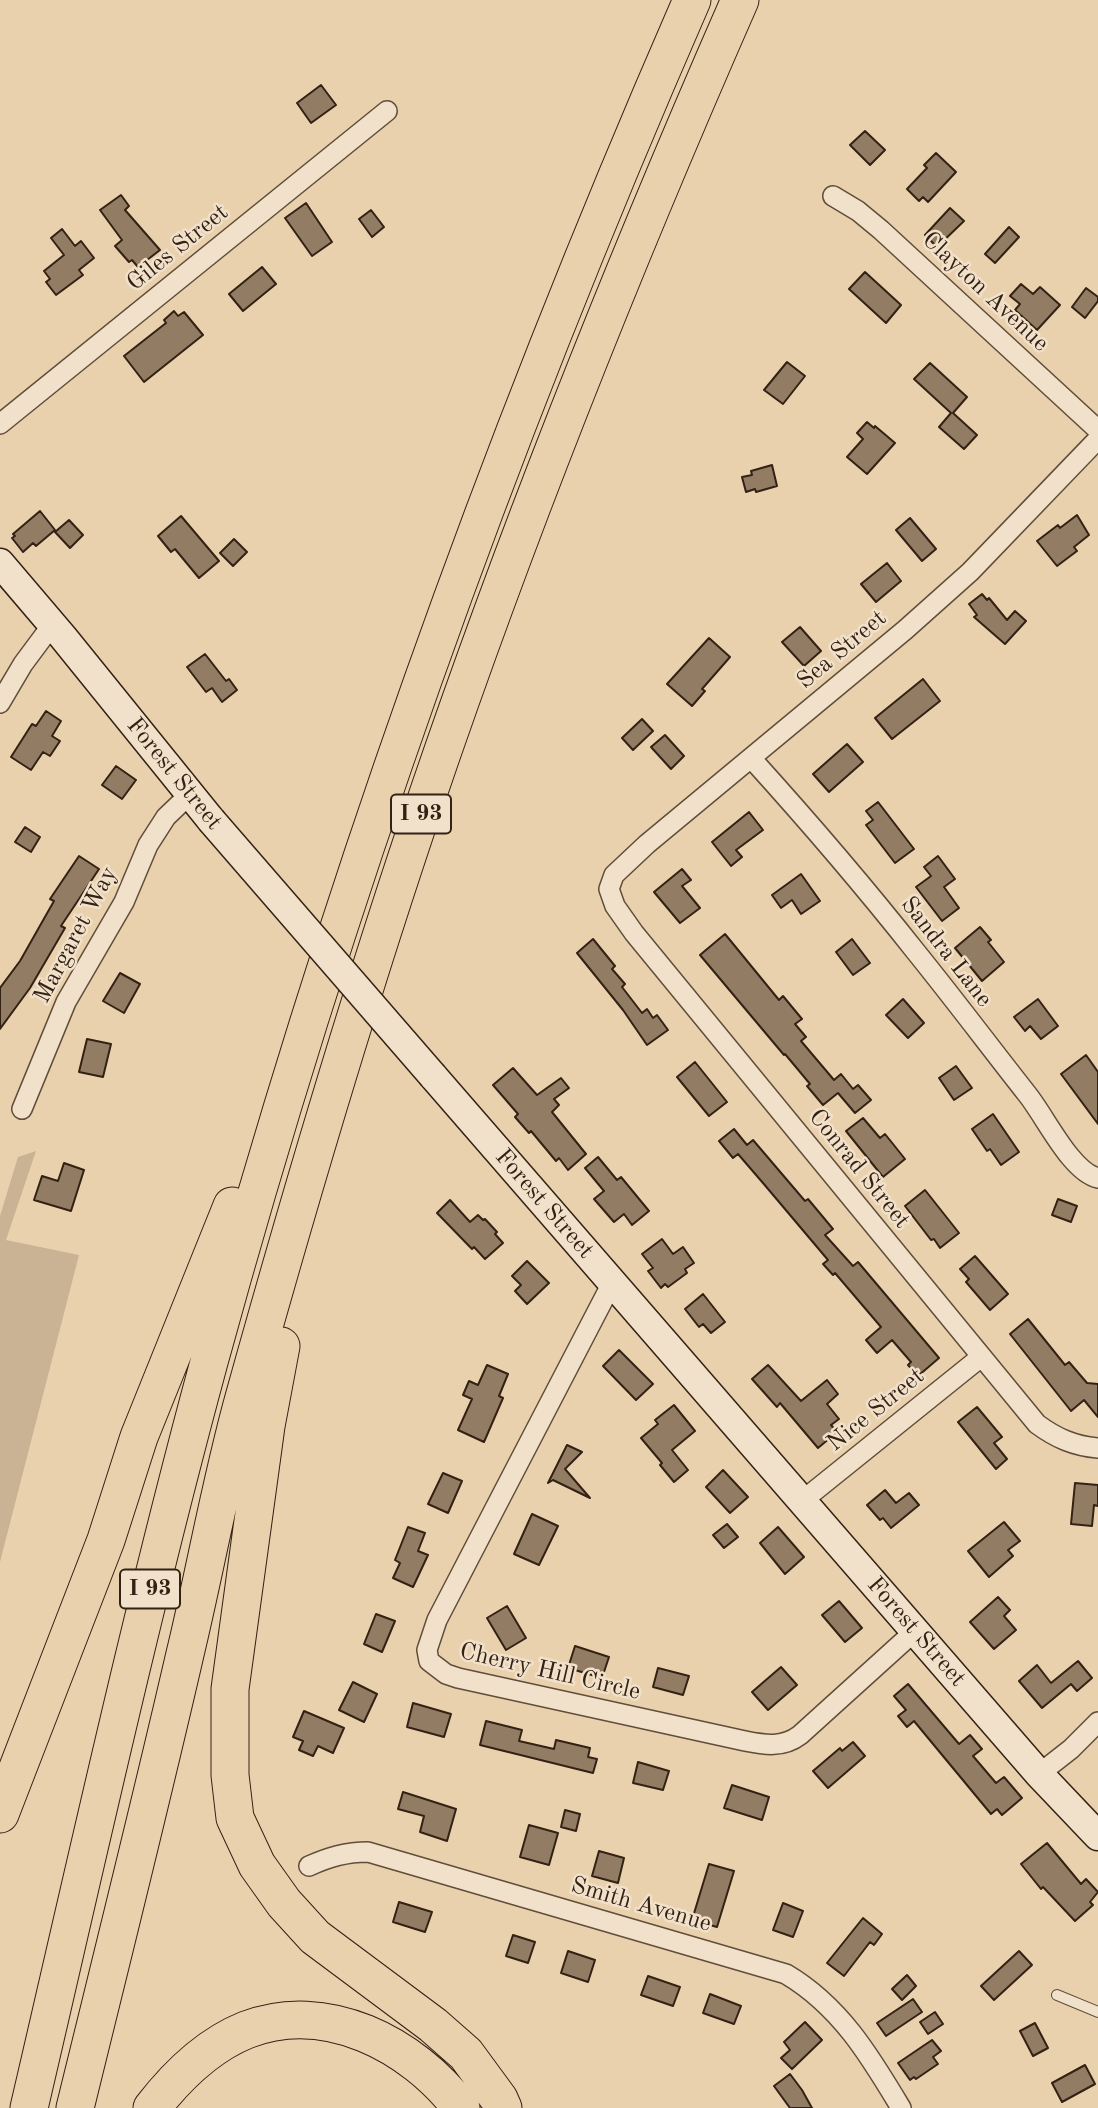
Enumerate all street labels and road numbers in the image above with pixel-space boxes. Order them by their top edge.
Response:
street label: Giles Street [122,198,234,298]
street label: Clayton Avenue [916,226,1054,358]
street label: Sea Street [791,604,893,696]
street label: Forest Street [120,712,228,836]
road number: I 93 [391,794,451,834]
street label: Margaret Way [28,862,124,1008]
street label: Sandra Lane [894,891,998,1013]
street label: Conrad Street [802,1103,916,1235]
street label: Forest Street [488,1143,600,1265]
street label: Nice Street [822,1362,930,1458]
road number: I 93 [120,1570,180,1608]
street label: Forest Street [860,1571,972,1693]
street label: Cherry Hill Circle [457,1637,643,1707]
street label: Smith Avenue [567,1871,715,1939]

